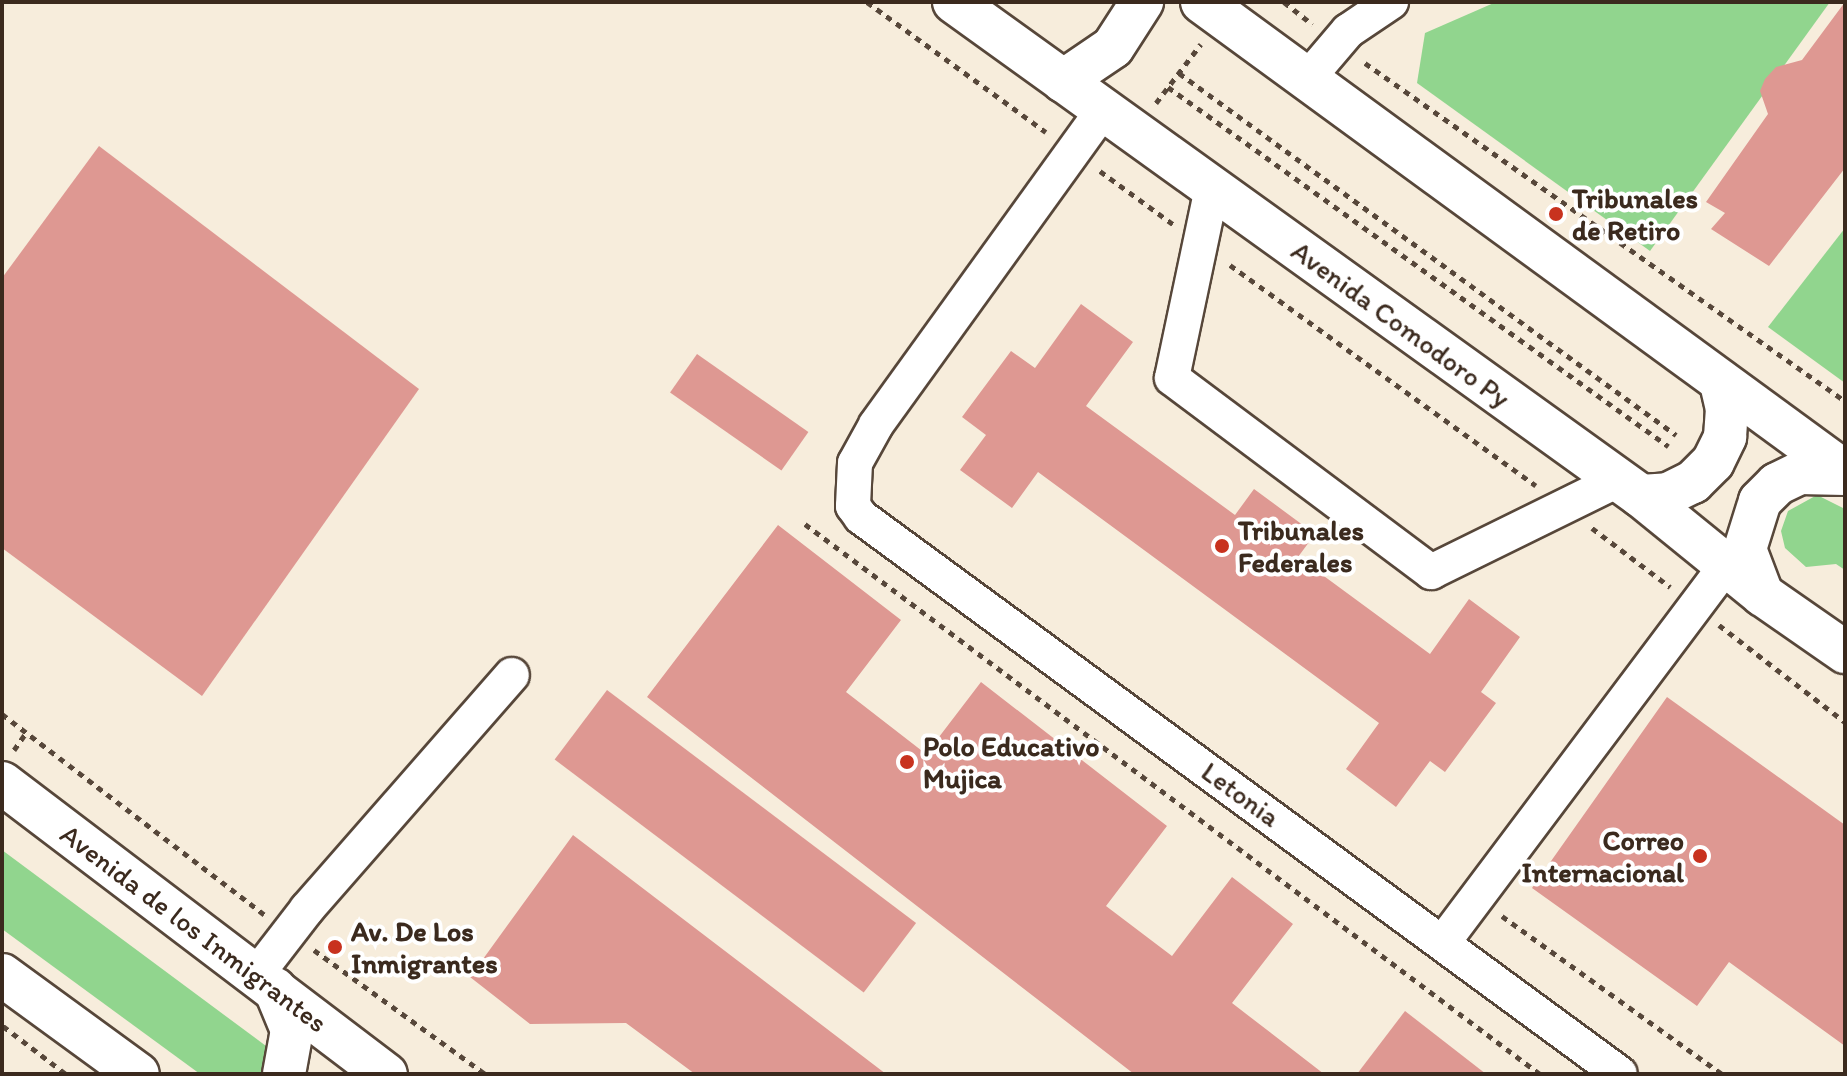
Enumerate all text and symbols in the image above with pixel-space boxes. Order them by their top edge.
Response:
place label: Tribunales de Retiro [1572,181,1698,247]
marker: Tribunales de Retiro [1547,205,1565,223]
street label: Avenida Comodoro Py [1285,233,1517,415]
place label: Tribunales Federales [1238,513,1364,579]
marker: Tribunales Federales [1213,537,1231,555]
place label: Polo Educativo Mujica [923,729,1099,795]
marker: Polo Educativo Mujica [898,753,916,771]
street label: Letonia [1195,754,1287,834]
street label: Avenida de los Inmigrantes [54,817,334,1039]
place label: Correo Internacional [1521,823,1684,889]
marker: Correo Internacional [1691,847,1709,865]
place label: Av. De Los Inmigrantes [351,914,498,980]
marker: Av. De Los Inmigrantes [326,938,344,956]

